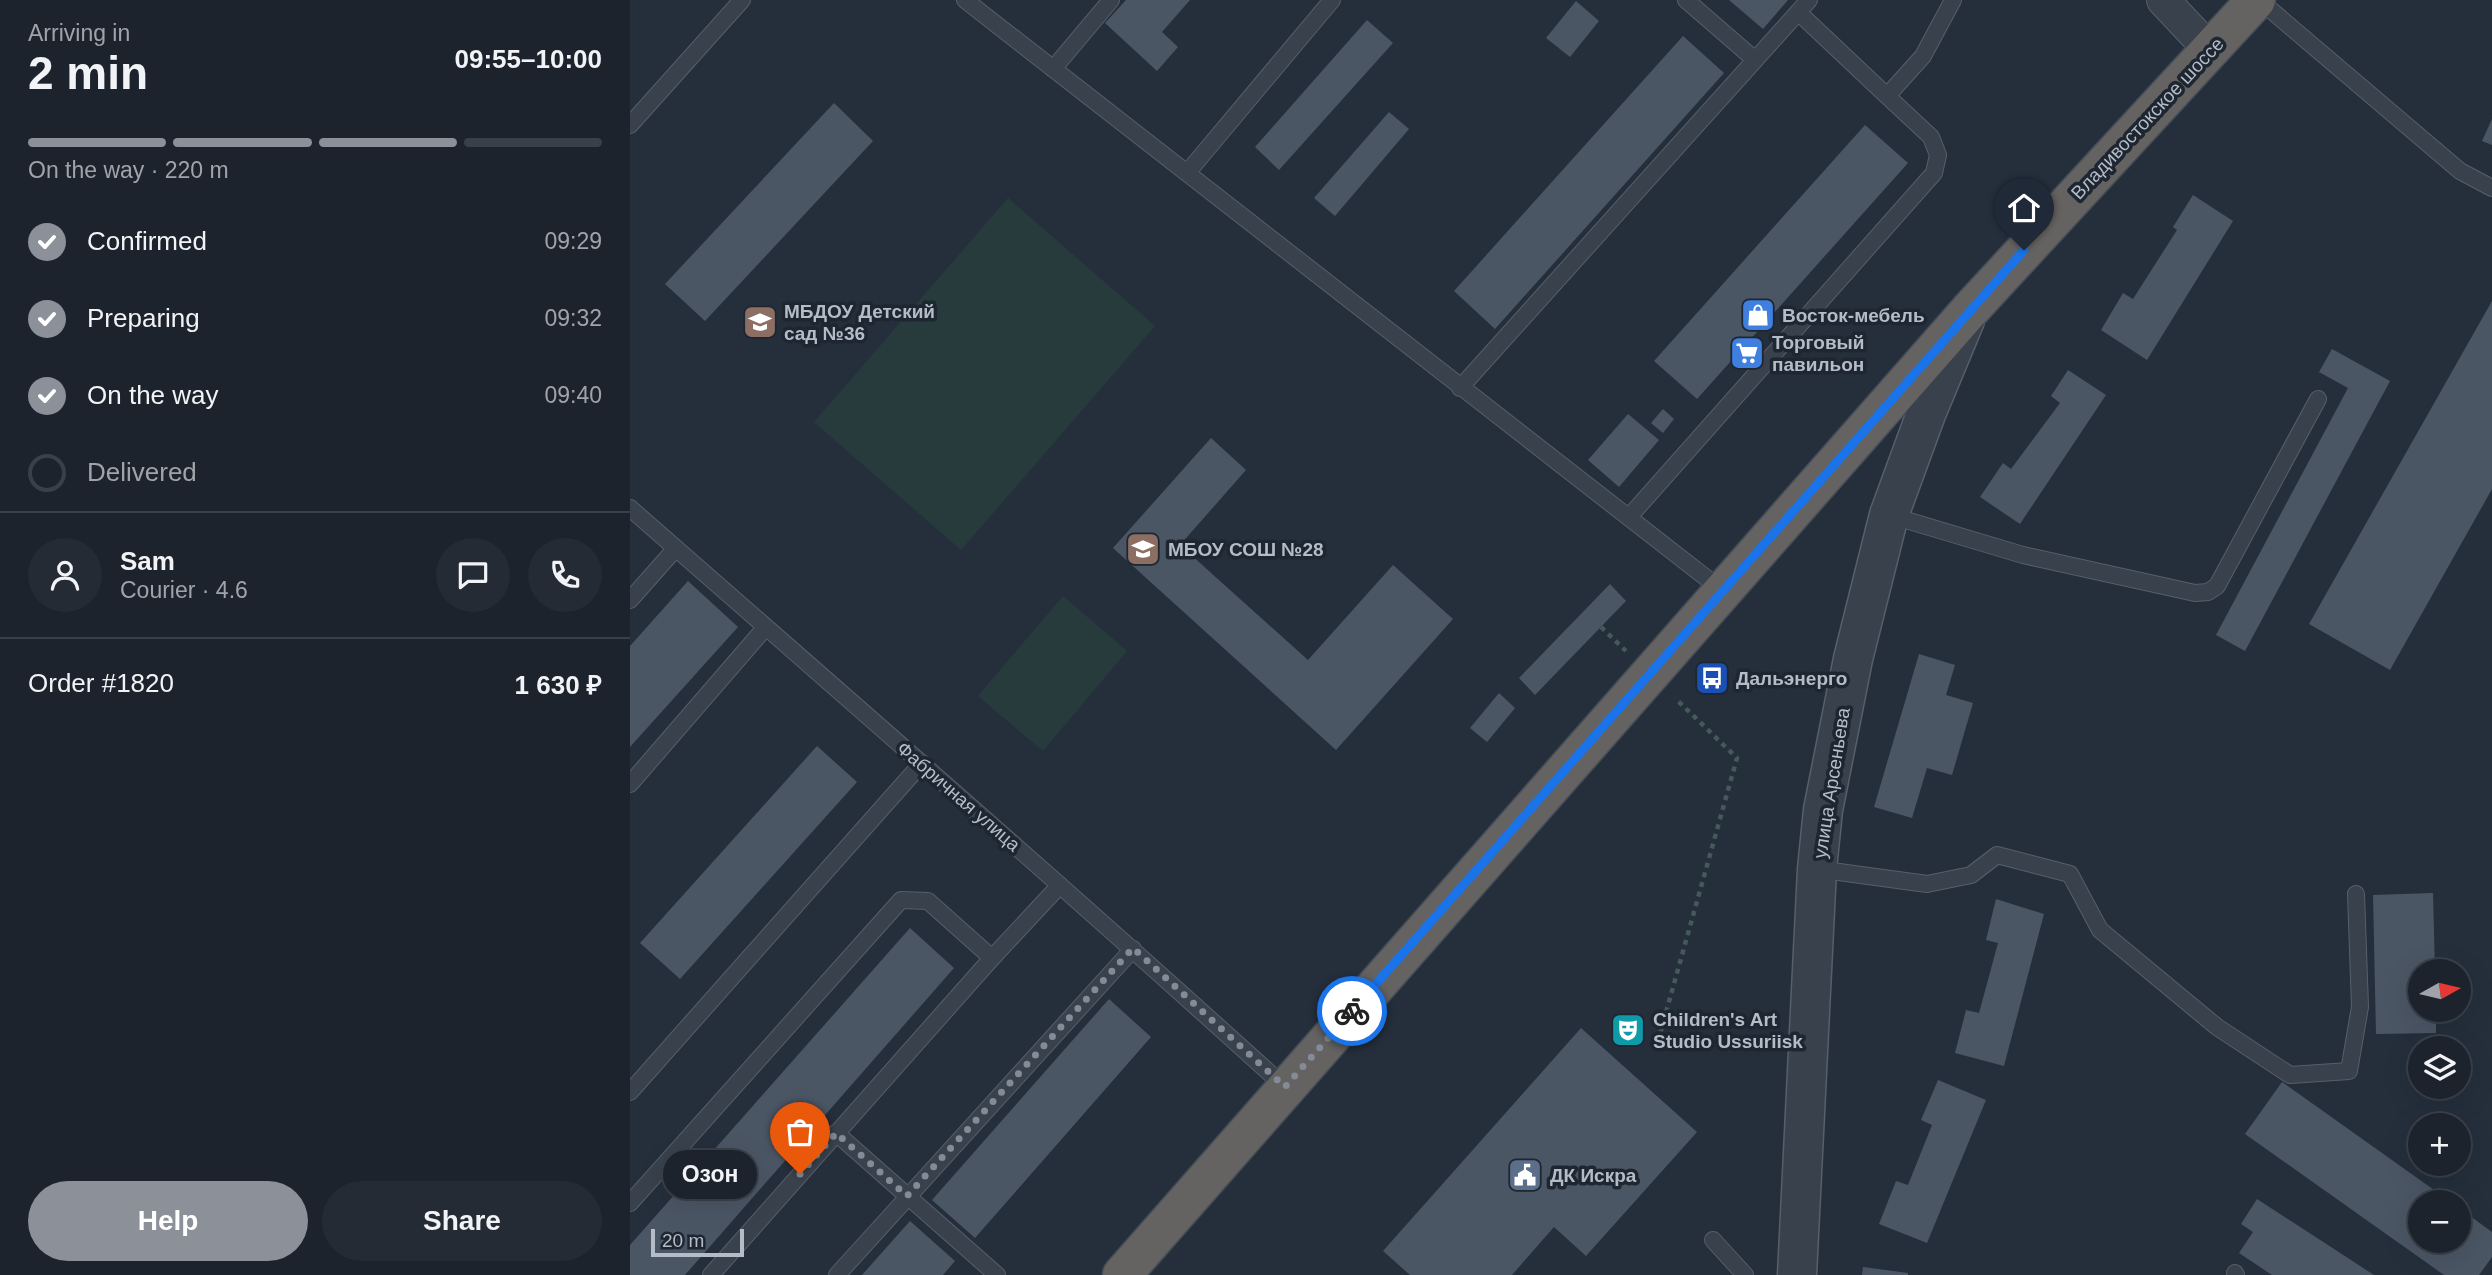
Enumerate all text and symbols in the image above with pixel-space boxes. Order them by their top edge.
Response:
text: Arriving in [28,20,130,46]
street label: Владивостокское шоссе [2067,33,2228,204]
text: 09:55–10:00 [455,44,602,74]
text: 2 min [28,47,148,99]
text: On the way · 220 m [28,157,229,183]
pin [1994,178,2054,250]
icon: home [2005,189,2043,227]
icon: check [28,223,66,261]
text: Confirmed [87,226,207,256]
text: 09:29 [544,228,602,254]
shop icon: Восток-мебель [1739,296,1777,334]
icon: check [28,300,66,338]
place label: МБДОУ Детский сад №36 [784,301,935,344]
text: Preparing [87,303,200,333]
school or university icon: МБДОУ Детский сад №36 [741,303,779,341]
text: 09:32 [544,305,602,331]
place label: Восток-мебель [1782,305,1925,326]
place label: Торговый павильон [1772,332,1864,375]
supermarket icon: Торговый павильон [1728,334,1766,372]
icon: check [28,377,66,415]
text: On the way [87,380,219,410]
text: 09:40 [544,382,602,408]
text: Delivered [87,457,197,487]
school or university icon: МБОУ СОШ №28 [1124,530,1162,568]
button: person [28,538,102,612]
button: chat [436,538,510,612]
button: phone [528,538,602,612]
place label: МБОУ СОШ №28 [1168,539,1324,560]
text: Sam [120,546,175,576]
text: Courier · 4.6 [120,577,248,603]
bus stop icon: Дальэнерго [1693,659,1731,697]
text: Order #1820 [28,668,174,698]
place label: Дальэнерго [1736,668,1847,689]
text: 1 630 ₽ [515,670,602,700]
street label: улица Арсеньева [1809,706,1854,860]
street label: Фабричная улица [893,737,1025,856]
north arrow [2408,959,2471,1022]
map controls [2408,959,2471,1253]
courier [1317,976,1387,1046]
icon: bike [1333,992,1371,1030]
place label: Children's Art Studio Ussuriisk [1653,1009,1803,1052]
theatre icon: Children's Art Studio Ussuriisk [1609,1011,1647,1049]
button: layers [2408,1036,2471,1099]
pin [770,1102,830,1174]
icon: bag [781,1113,819,1151]
button: + [2408,1113,2471,1176]
callout: Озон [663,1150,758,1198]
public building icon: ДК Искра [1506,1156,1544,1194]
text: Озон [682,1161,738,1187]
place label: ДК Искра [1550,1165,1637,1186]
button: Help [28,1181,308,1261]
button: Share [322,1181,602,1261]
button: − [2408,1190,2471,1253]
scale bar [651,1226,744,1258]
text: 20 m [662,1230,704,1251]

